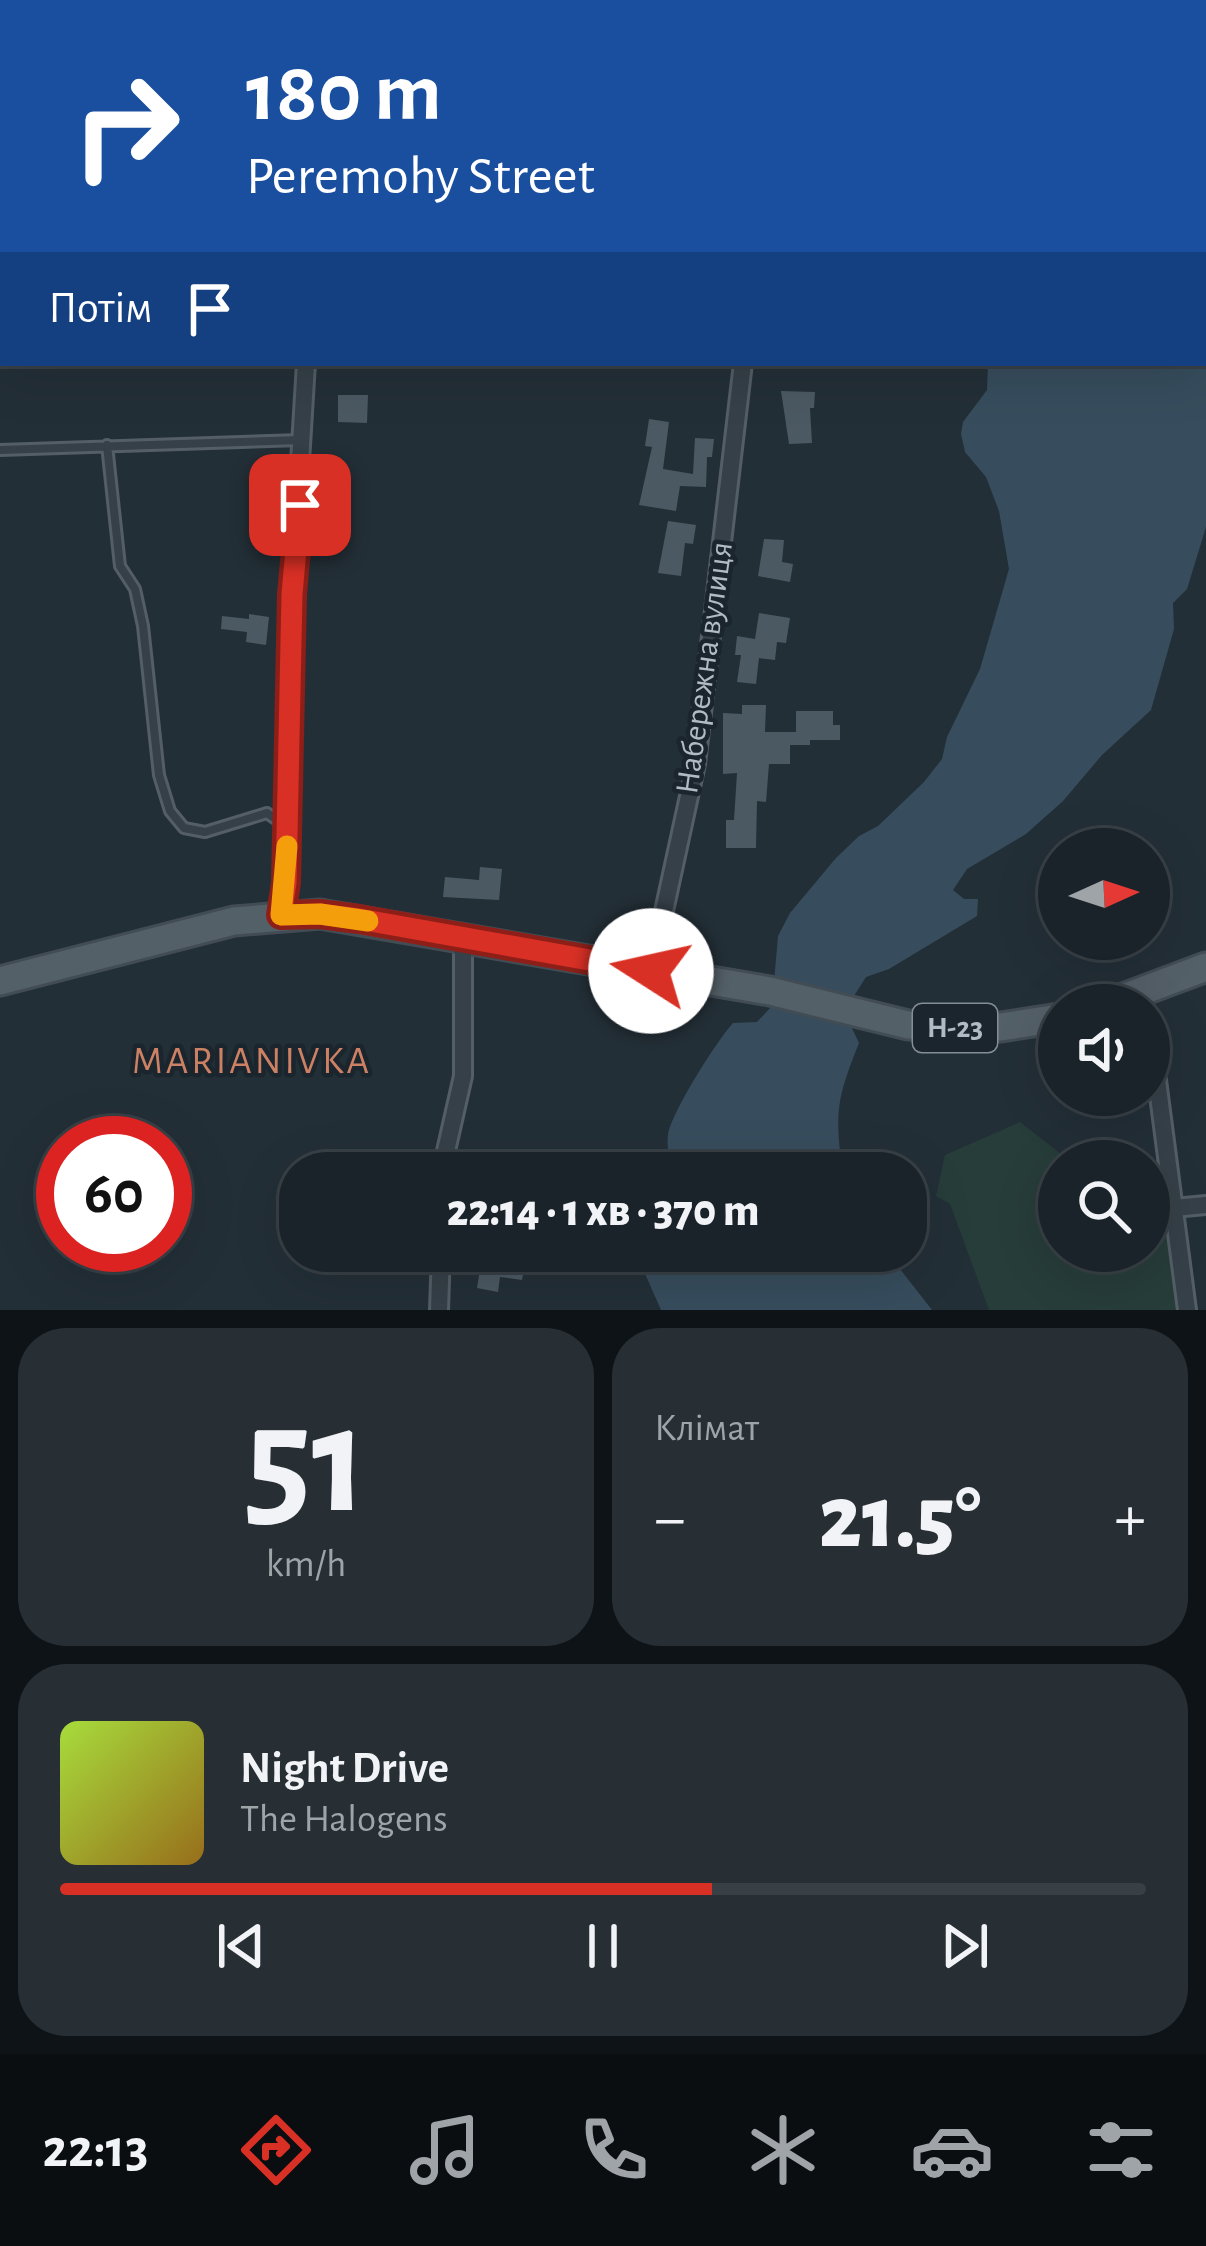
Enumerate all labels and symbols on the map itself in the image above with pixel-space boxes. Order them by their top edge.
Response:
pin [249,454,351,556]
street label: Набережна вулиця [671,540,739,796]
north arrow [1038,828,1170,960]
position arrow [588,908,714,1034]
road number: Н-23 [913,1004,997,1052]
district label: MARIANIVKA [132,1042,372,1081]
speed limit sign: 60 [36,1116,192,1272]

